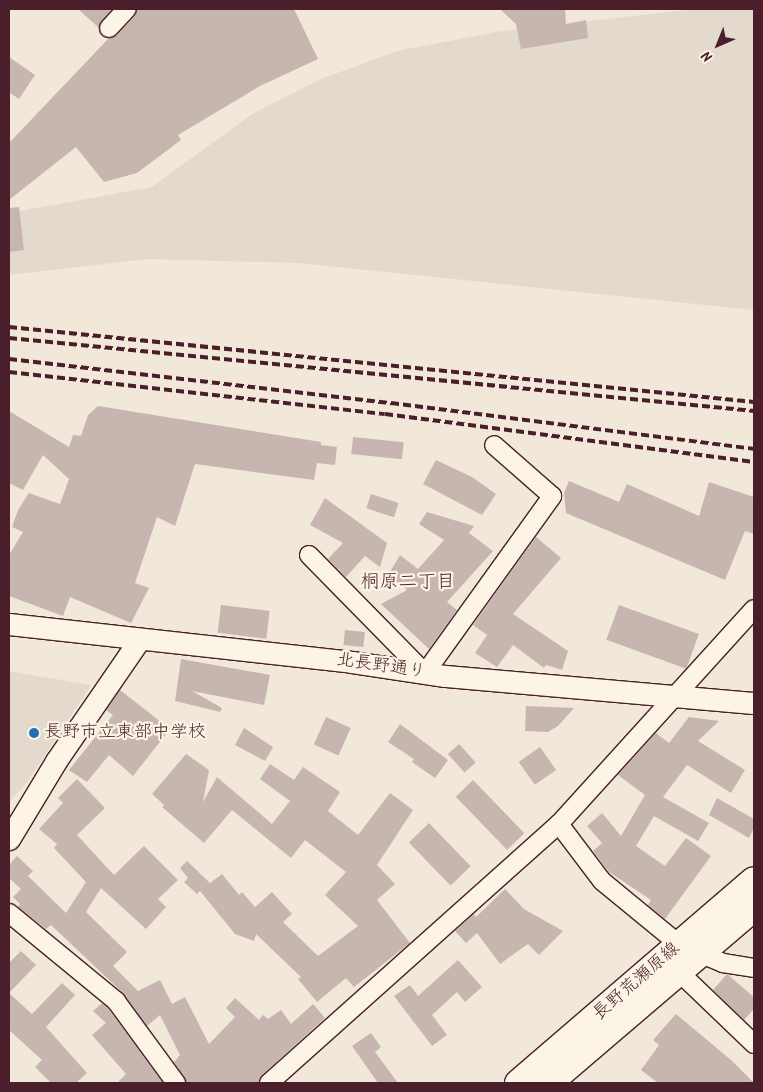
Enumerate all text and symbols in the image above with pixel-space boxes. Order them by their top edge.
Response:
north arrow [693,20,743,70]
text: N [697,45,718,67]
district label: 桐原二丁目 [361,572,455,594]
street label: 北長野通り [335,650,427,684]
place label: 長野市立東部中学校 [44,722,206,744]
marker: 長野市立東部中学校 [28,727,40,739]
street label: 長野荒瀬原線 [589,938,685,1026]

